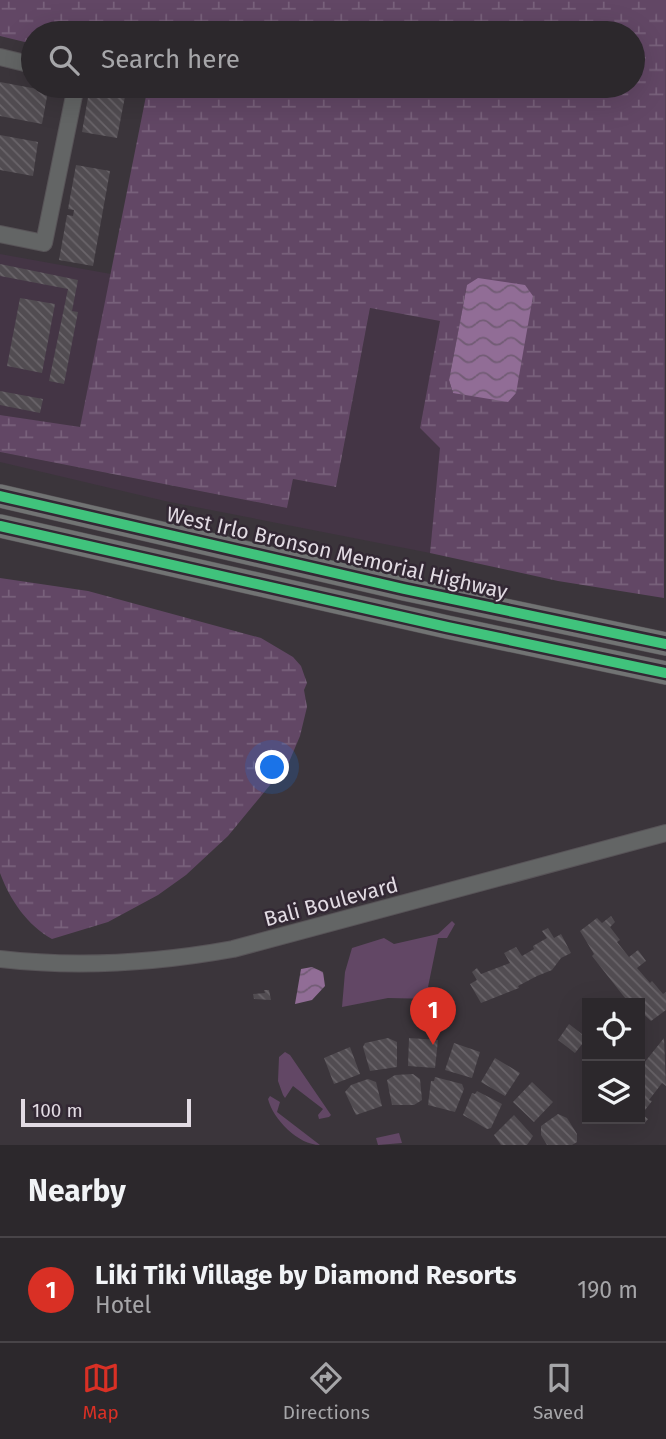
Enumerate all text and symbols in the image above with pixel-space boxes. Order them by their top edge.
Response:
search box [21,21,645,98]
icon: search [45,41,83,79]
text: Search here [101,44,240,75]
street label: West Irlo Bronson Memorial Highway [164,501,511,605]
your location [255,750,289,784]
street label: Bali Boulevard [261,872,401,932]
pin: 1 [410,987,456,1045]
map controls [582,998,645,1124]
button: locate [582,998,645,1061]
button: layers [582,1061,645,1124]
scale bar [21,1096,191,1128]
text: 100 m [32,1099,83,1122]
text: Nearby [28,1173,126,1209]
text: Liki Tiki Village by Diamond Resorts [95,1260,517,1291]
text: 1 [46,1276,56,1304]
text: 190 m [577,1276,638,1304]
text: Hotel [95,1291,151,1319]
tab: Map [82,1359,120,1424]
tab: Directions [283,1359,370,1424]
tab: Saved [533,1359,584,1424]

